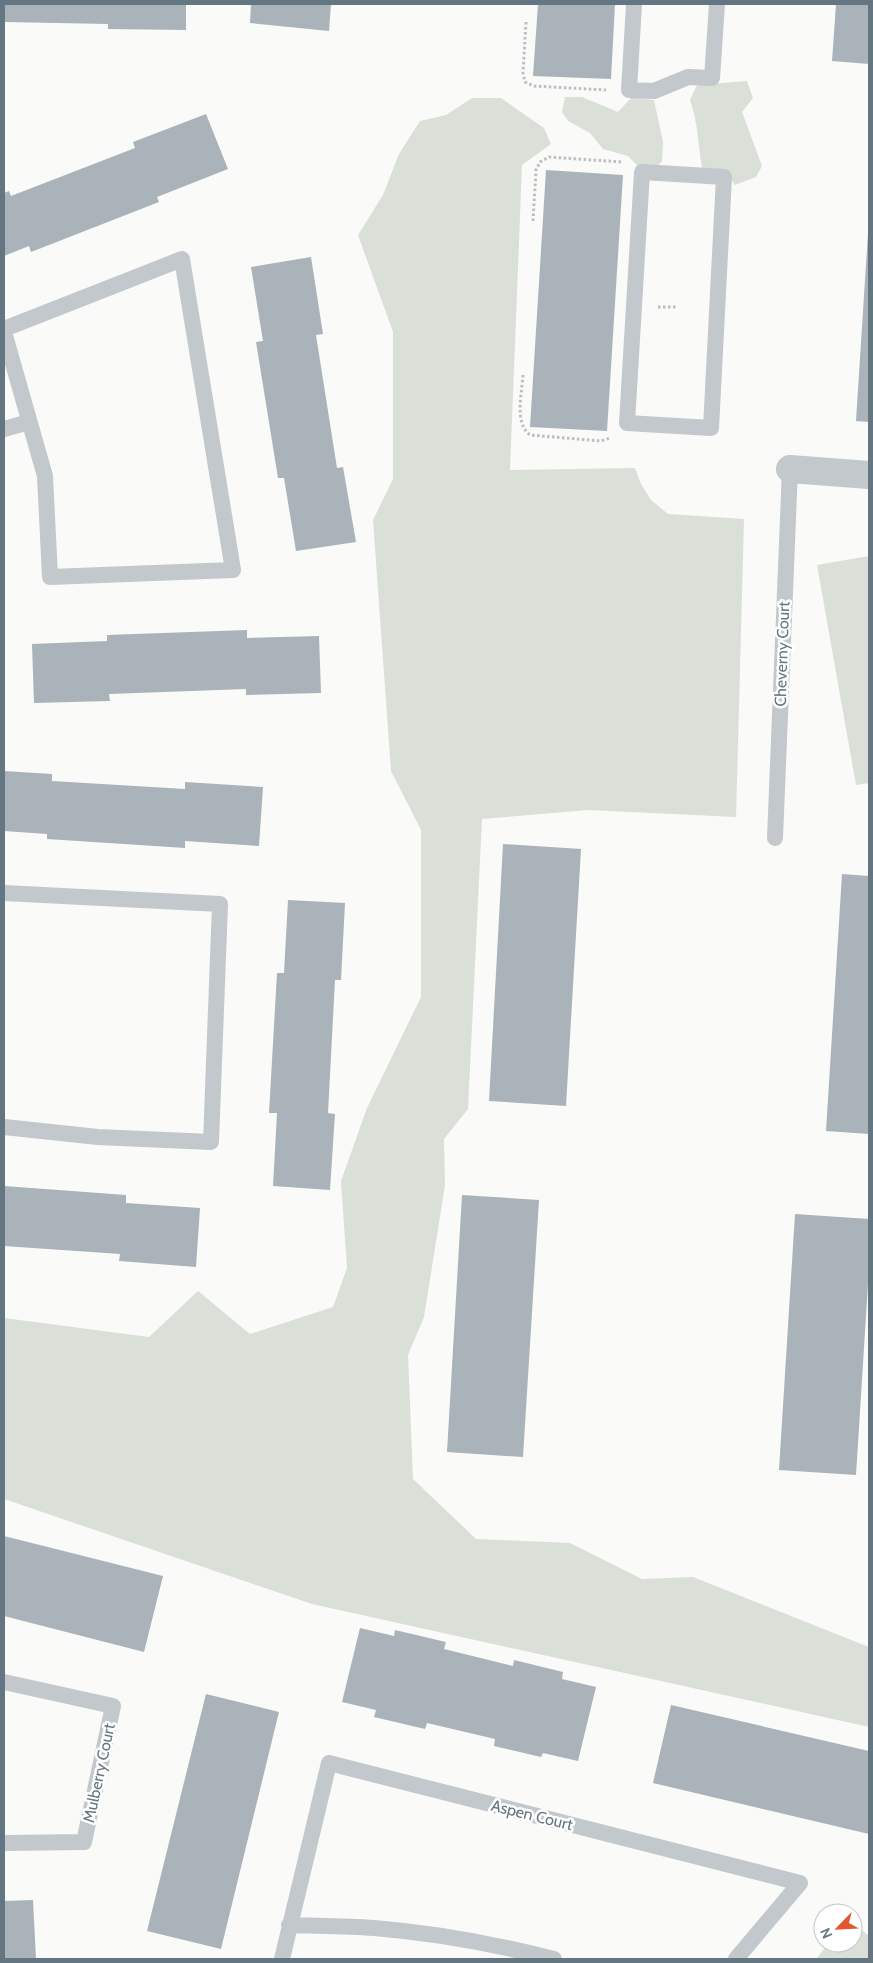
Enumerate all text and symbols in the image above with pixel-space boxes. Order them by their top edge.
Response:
street label: Cheverny Court [771,600,793,707]
street label: Mulberry Court [79,1721,119,1824]
street label: Aspen Court [489,1796,575,1834]
north arrow [813,1903,863,1953]
text: N [816,1925,836,1941]

